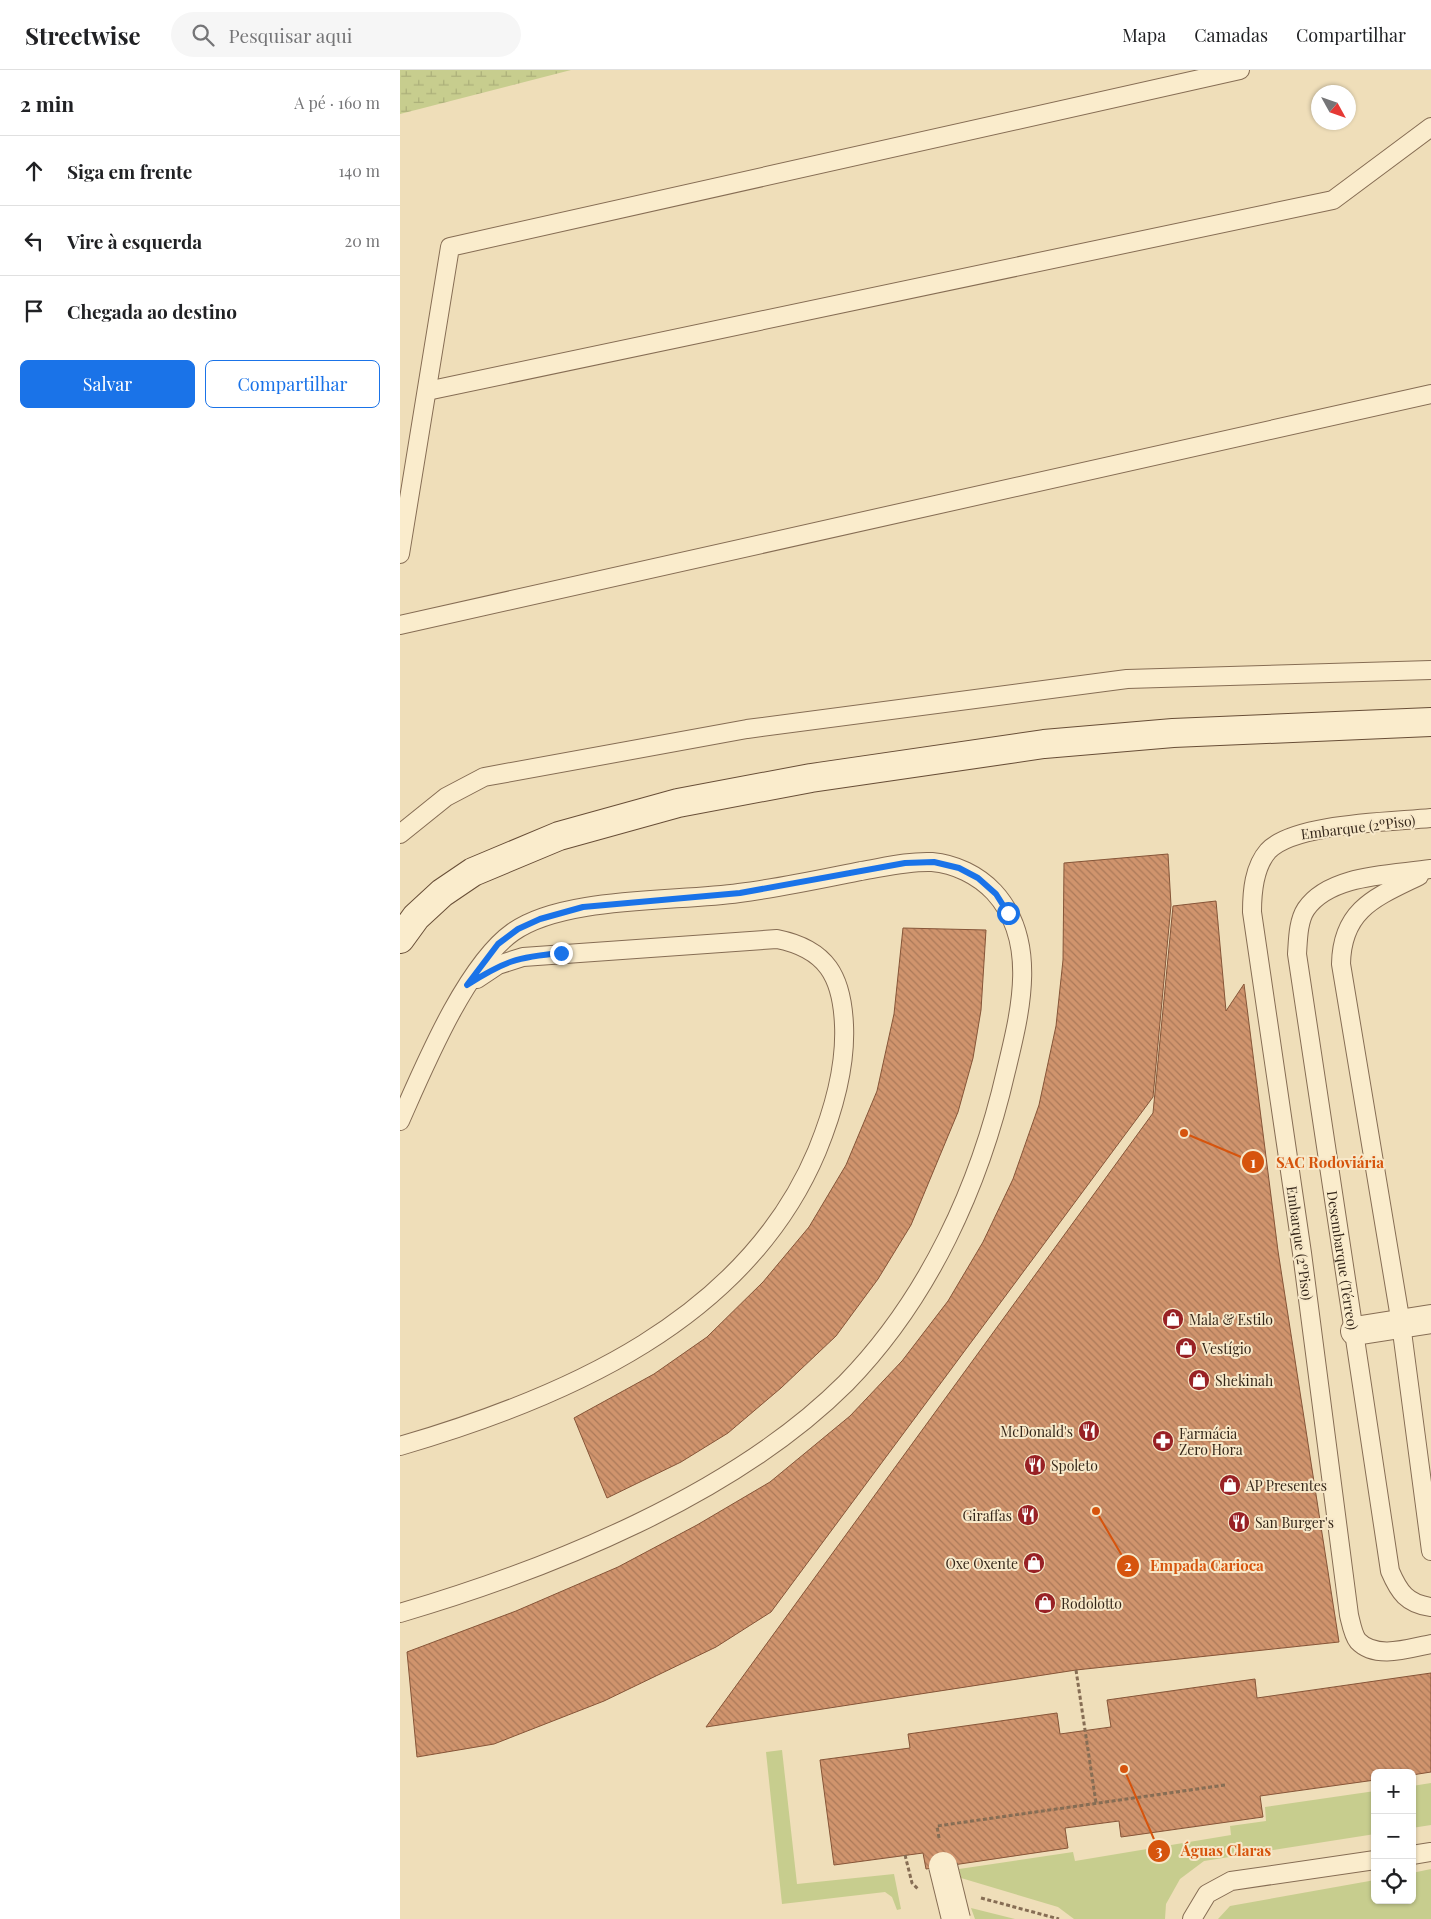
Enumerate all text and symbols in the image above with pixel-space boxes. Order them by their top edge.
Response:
search box [171,12,521,57]
text: Streetwise [25,19,141,51]
icon: search [189,21,217,49]
text: Pesquisar aqui [229,22,352,48]
text: Mapa [1122,23,1166,47]
text: Camadas [1194,23,1268,47]
text: Compartilhar [1296,23,1406,47]
north arrow [1311,85,1356,130]
text: 2 min [20,89,74,117]
text: A pé · 160 m [294,92,380,113]
icon: ahead [20,157,48,185]
text: Siga em frente [67,158,192,184]
text: 140 m [338,160,380,181]
icon: left [20,227,48,255]
text: Vire à esquerda [67,228,202,254]
text: 20 m [345,230,380,251]
icon: arrive [20,297,48,325]
text: Chegada ao destino [67,298,237,324]
button: Salvar [20,360,195,408]
button: Compartilhar [205,360,380,408]
street label: Embarque (2ºPiso) [1300,811,1416,843]
route start [997,902,1020,925]
route end [550,942,573,965]
callout: SAC Rodoviária [1240,1147,1394,1177]
text: 1 [1250,1152,1256,1172]
text: SAC Rodoviária [1276,1152,1384,1172]
street label: Embarque (2ºPiso) [1283,1185,1317,1301]
street label: Desembarque (Térreo) [1323,1189,1363,1331]
shop icon: Mala & Estilo [1161,1307,1185,1331]
place label: Mala & Estilo [1189,1310,1273,1329]
shop icon: Vestígio [1174,1336,1198,1360]
place label: Vestígio [1201,1339,1252,1358]
shop icon: Shekinah [1187,1368,1211,1392]
place label: Shekinah [1215,1371,1274,1390]
restaurant icon: McDonald's [1077,1419,1101,1443]
place label: McDonald's [1000,1422,1073,1441]
place label: Farmácia Zero Hora [1179,1424,1243,1459]
pharmacy icon: Farmácia Zero Hora [1151,1429,1175,1453]
restaurant icon: Spoleto [1023,1453,1047,1477]
place label: Spoleto [1051,1456,1098,1475]
shop icon: AP Presentes [1218,1473,1242,1497]
place label: AP Presentes [1245,1476,1327,1495]
restaurant icon: Giraffas [1016,1503,1040,1527]
place label: Giraffas [962,1506,1012,1525]
restaurant icon: San Burger's [1227,1510,1251,1534]
place label: San Burger's [1255,1513,1334,1532]
shop icon: Oxe Oxente [1022,1551,1046,1575]
callout: Empada Carioca [1115,1551,1274,1581]
place label: Oxe Oxente [946,1554,1018,1573]
text: 2 [1124,1555,1132,1575]
text: Empada Carioca [1150,1555,1264,1575]
shop icon: Rodolotto [1033,1591,1057,1615]
place label: Rodolotto [1061,1594,1122,1613]
map controls [1371,1769,1416,1904]
button: + [1371,1769,1416,1814]
button: − [1371,1814,1416,1859]
callout: Águas Claras [1146,1836,1281,1866]
text: 3 [1155,1840,1163,1860]
text: Águas Claras [1180,1840,1271,1860]
button: locate [1371,1859,1416,1904]

